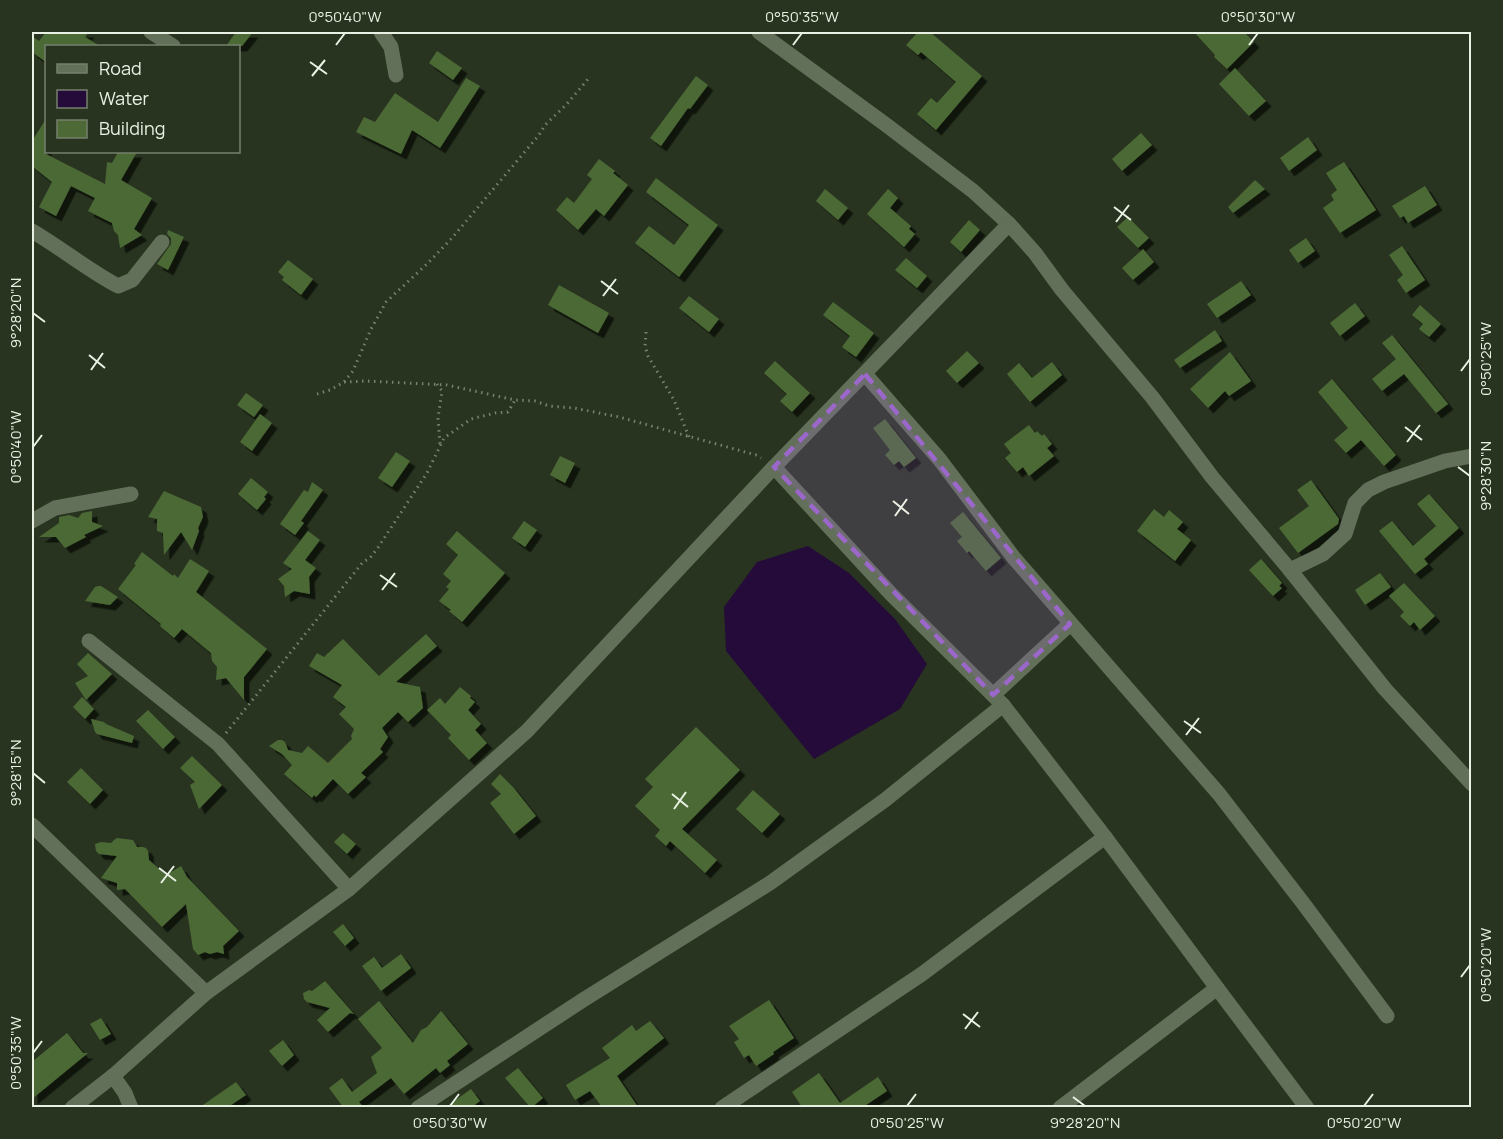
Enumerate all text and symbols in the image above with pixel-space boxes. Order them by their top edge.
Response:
text: 0°50'40"W [308,6,382,27]
text: 0°50'35"W [765,6,839,27]
text: 0°50'30"W [1221,6,1295,27]
legend [45,45,240,153]
text: Road [99,56,142,80]
text: Water [99,86,149,110]
text: Building [99,116,165,140]
text: 9°28'20"N [5,278,26,348]
text: 0°50'25"W [1475,322,1496,396]
text: 0°50'40"W [5,410,26,484]
text: 9°28'30"N [1475,441,1496,511]
text: 9°28'15"N [5,739,26,807]
text: 0°50'20"W [1475,928,1496,1002]
text: 0°50'35"W [5,1016,26,1090]
text: 0°50'30"W [413,1112,487,1133]
text: 0°50'25"W [870,1112,944,1133]
text: 9°28'20"N [1050,1112,1120,1133]
text: 0°50'20"W [1327,1112,1401,1133]

